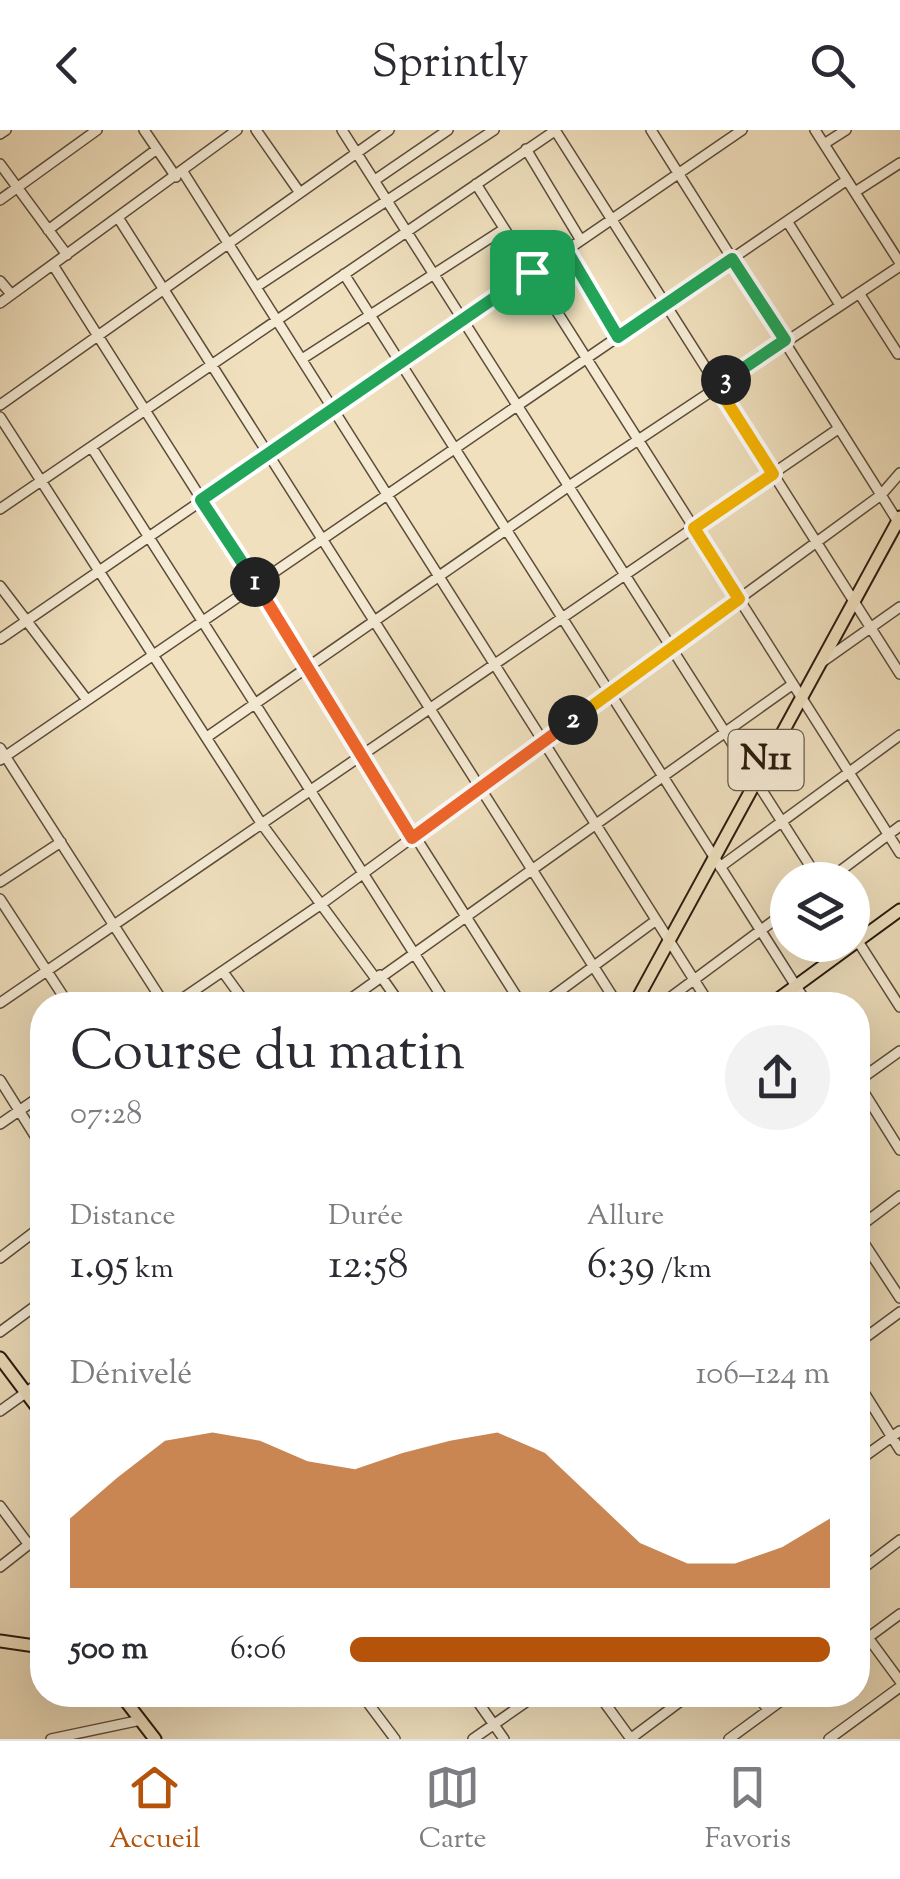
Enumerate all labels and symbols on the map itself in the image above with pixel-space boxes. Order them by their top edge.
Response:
pin [490,230,575,315]
pin: 3 [701,355,751,405]
pin: 1 [230,557,280,607]
pin: 2 [548,695,598,745]
road number: N11 [728,730,804,790]

